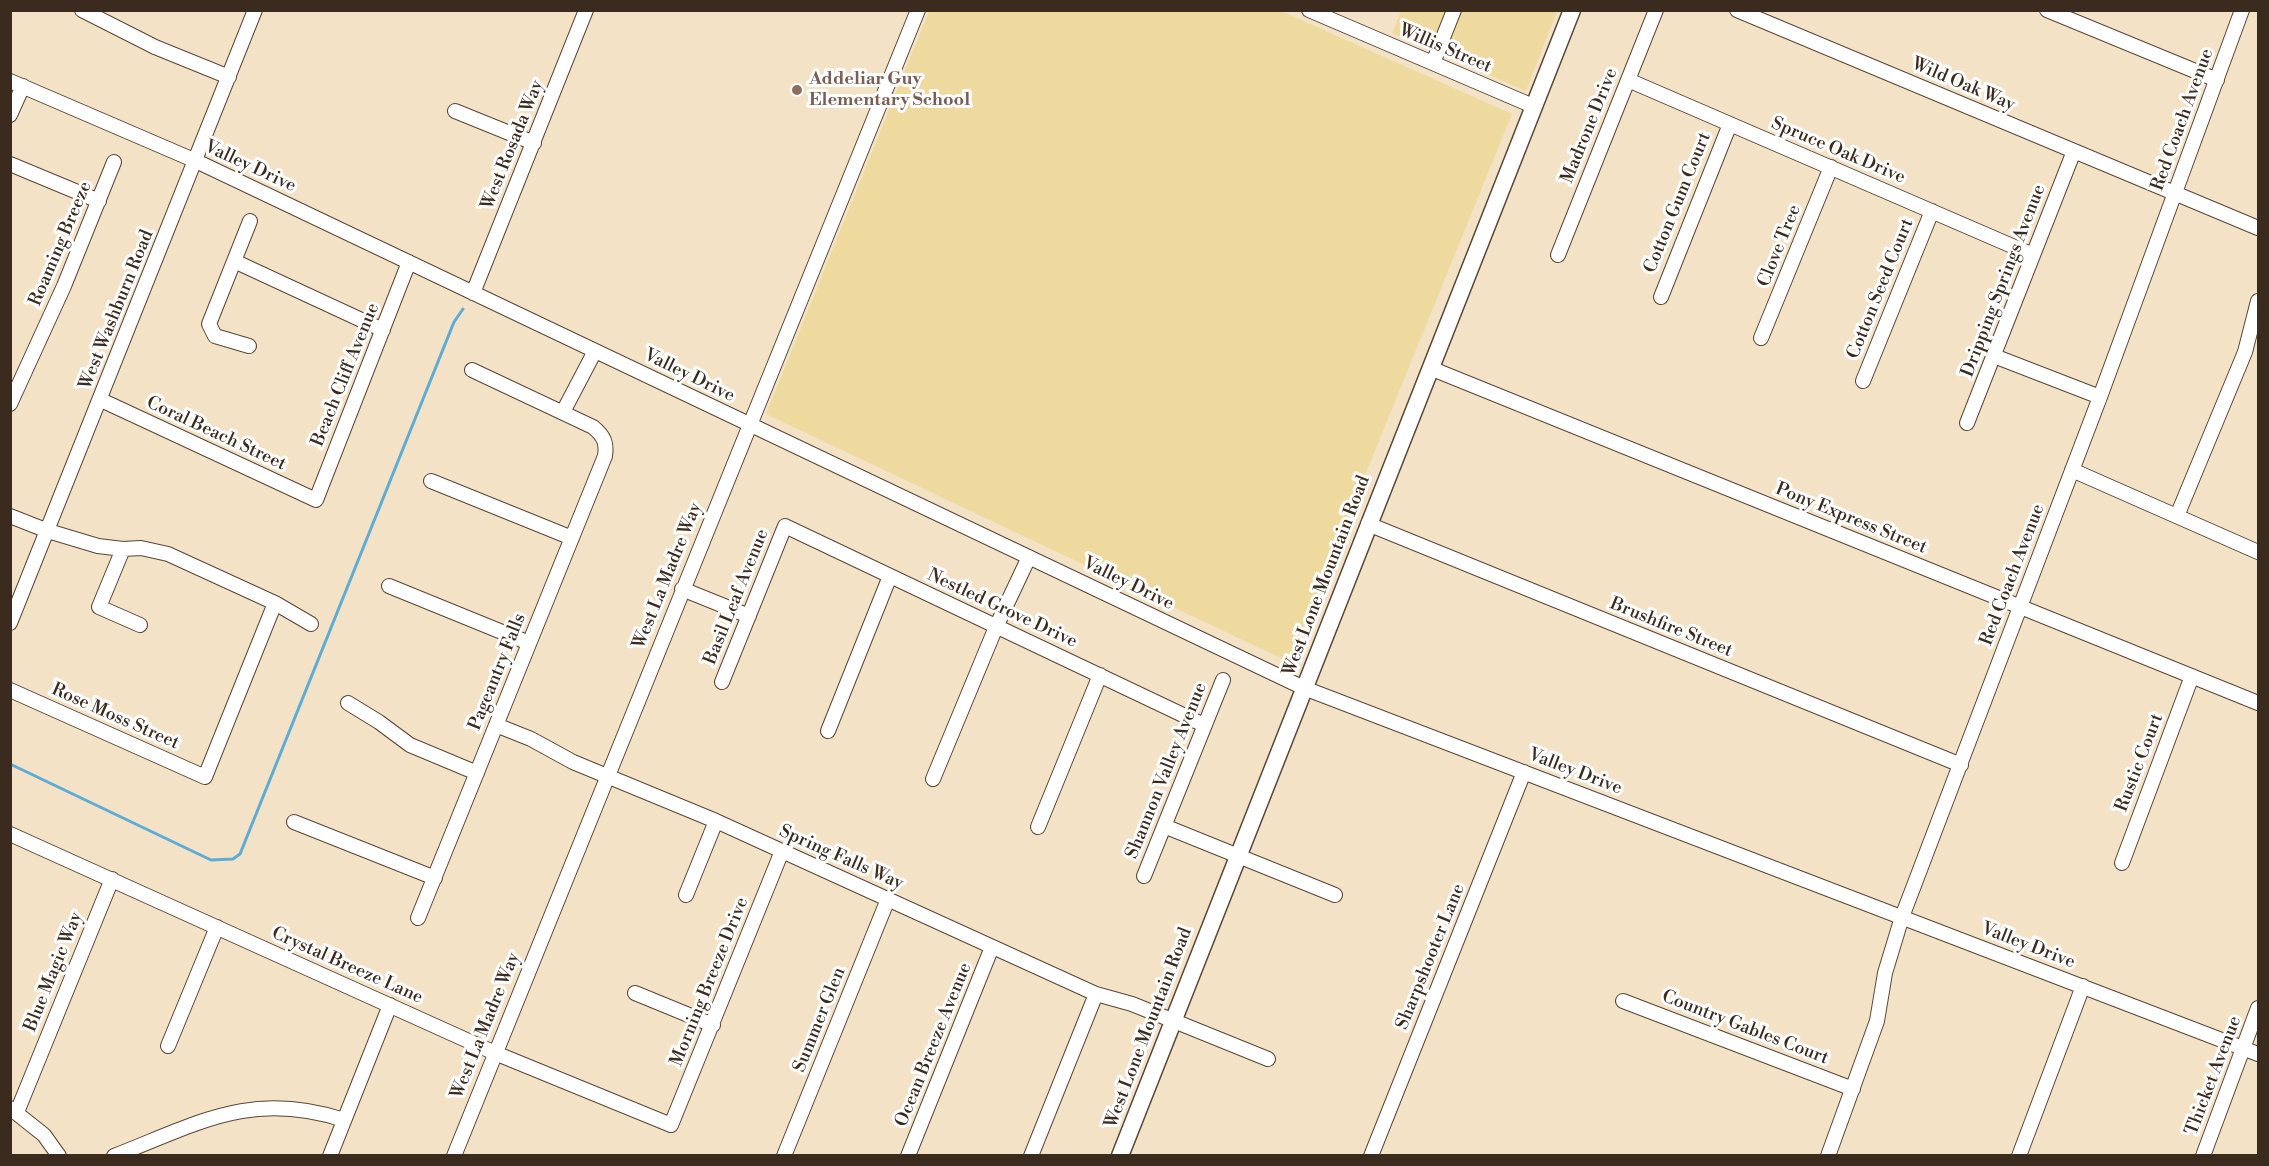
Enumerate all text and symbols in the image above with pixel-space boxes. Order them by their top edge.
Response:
street label: Willis Street [1395,20,1495,78]
street label: Red Coach Avenue [2147,46,2219,194]
street label: Wild Oak Way [1908,54,2018,116]
street label: Madrone Drive [1557,65,1623,187]
place label: Addeliar Guy Elementary School [809,69,970,112]
street label: West Rosada Way [477,77,549,213]
marker: Addeliar Guy Elementary School [790,83,804,97]
street label: Spruce Oak Drive [1768,113,1908,189]
street label: Cotton Gum Court [1640,130,1716,276]
street label: Valley Drive [201,136,299,198]
street label: Roaming Breeze [25,178,97,310]
street label: Dripping Springs Avenue [1957,182,2051,380]
street label: Clove Tree [1754,202,1806,290]
street label: Cotton Seed Court [1843,216,1919,362]
street label: West Washburn Road [75,227,159,393]
street label: Beach Cliff Avenue [307,300,385,450]
street label: Valley Drive [640,345,738,407]
street label: Coral Beach Street [143,392,289,476]
street label: West Lone Mountain Road [1279,473,1375,679]
street label: Pony Express Street [1772,479,1930,559]
street label: West La Madre Way [629,500,707,652]
street label: Red Coach Avenue [1976,501,2050,649]
street label: Basil Leaf Avenue [700,526,774,668]
street label: Valley Drive [1079,553,1177,615]
street label: Nestled Grove Drive [924,565,1080,653]
street label: Brushfire Street [1607,594,1735,662]
street label: Pageantry Falls [465,610,531,734]
street label: Rose Moss Street [48,679,182,755]
street label: Shannon Valley Avenue [1122,680,1212,862]
street label: Rustic Court [2111,711,2169,815]
street label: Valley Drive [1525,744,1625,800]
street label: Spring Falls Way [776,821,906,895]
street label: Sharpshooter Lane [1392,881,1470,1033]
street label: Morning Breeze Drive [666,894,754,1070]
street label: Blue Magic Way [20,909,88,1035]
street label: Valley Drive [1978,918,2078,974]
street label: Crystal Breeze Lane [268,923,426,1009]
street label: West Lone Mountain Road [1101,925,1197,1131]
street label: West La Madre Way [447,950,525,1102]
street label: Ocean Breeze Avenue [891,960,977,1130]
street label: Summer Glen [789,964,851,1076]
street label: Country Gables Court [1659,986,1831,1070]
street label: Thicket Avenue [2181,1013,2247,1139]

